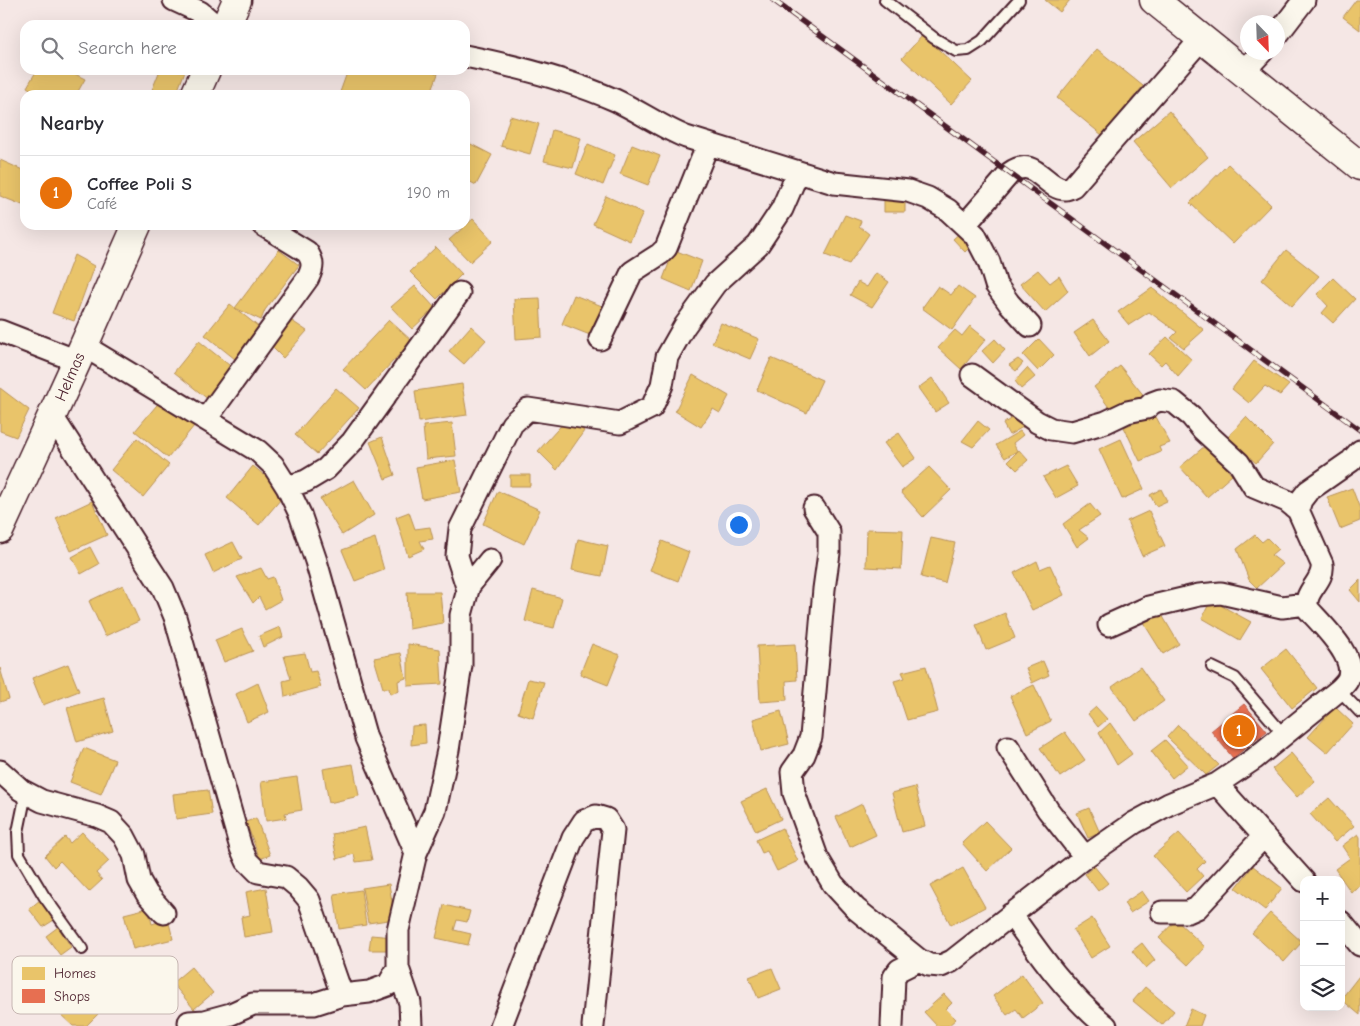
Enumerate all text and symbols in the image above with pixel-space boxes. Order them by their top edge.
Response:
north arrow [1240,15,1285,60]
search box [20,20,470,75]
icon: search [38,34,66,62]
text: Search here [78,37,177,59]
text: Nearby [40,111,104,135]
text: Coffee Poli S [87,173,192,195]
text: 1 [53,184,59,202]
text: 190 m [407,184,450,202]
text: Café [87,195,117,213]
street label: Helmas [51,350,89,404]
your location [726,512,752,538]
pin: 1 [1223,712,1255,750]
map controls [1300,876,1345,1011]
button: + [1300,876,1345,921]
button: − [1300,921,1345,966]
legend [12,956,178,1014]
text: Homes [54,965,96,982]
button: layers [1300,966,1345,1011]
text: Shops [54,988,90,1005]

